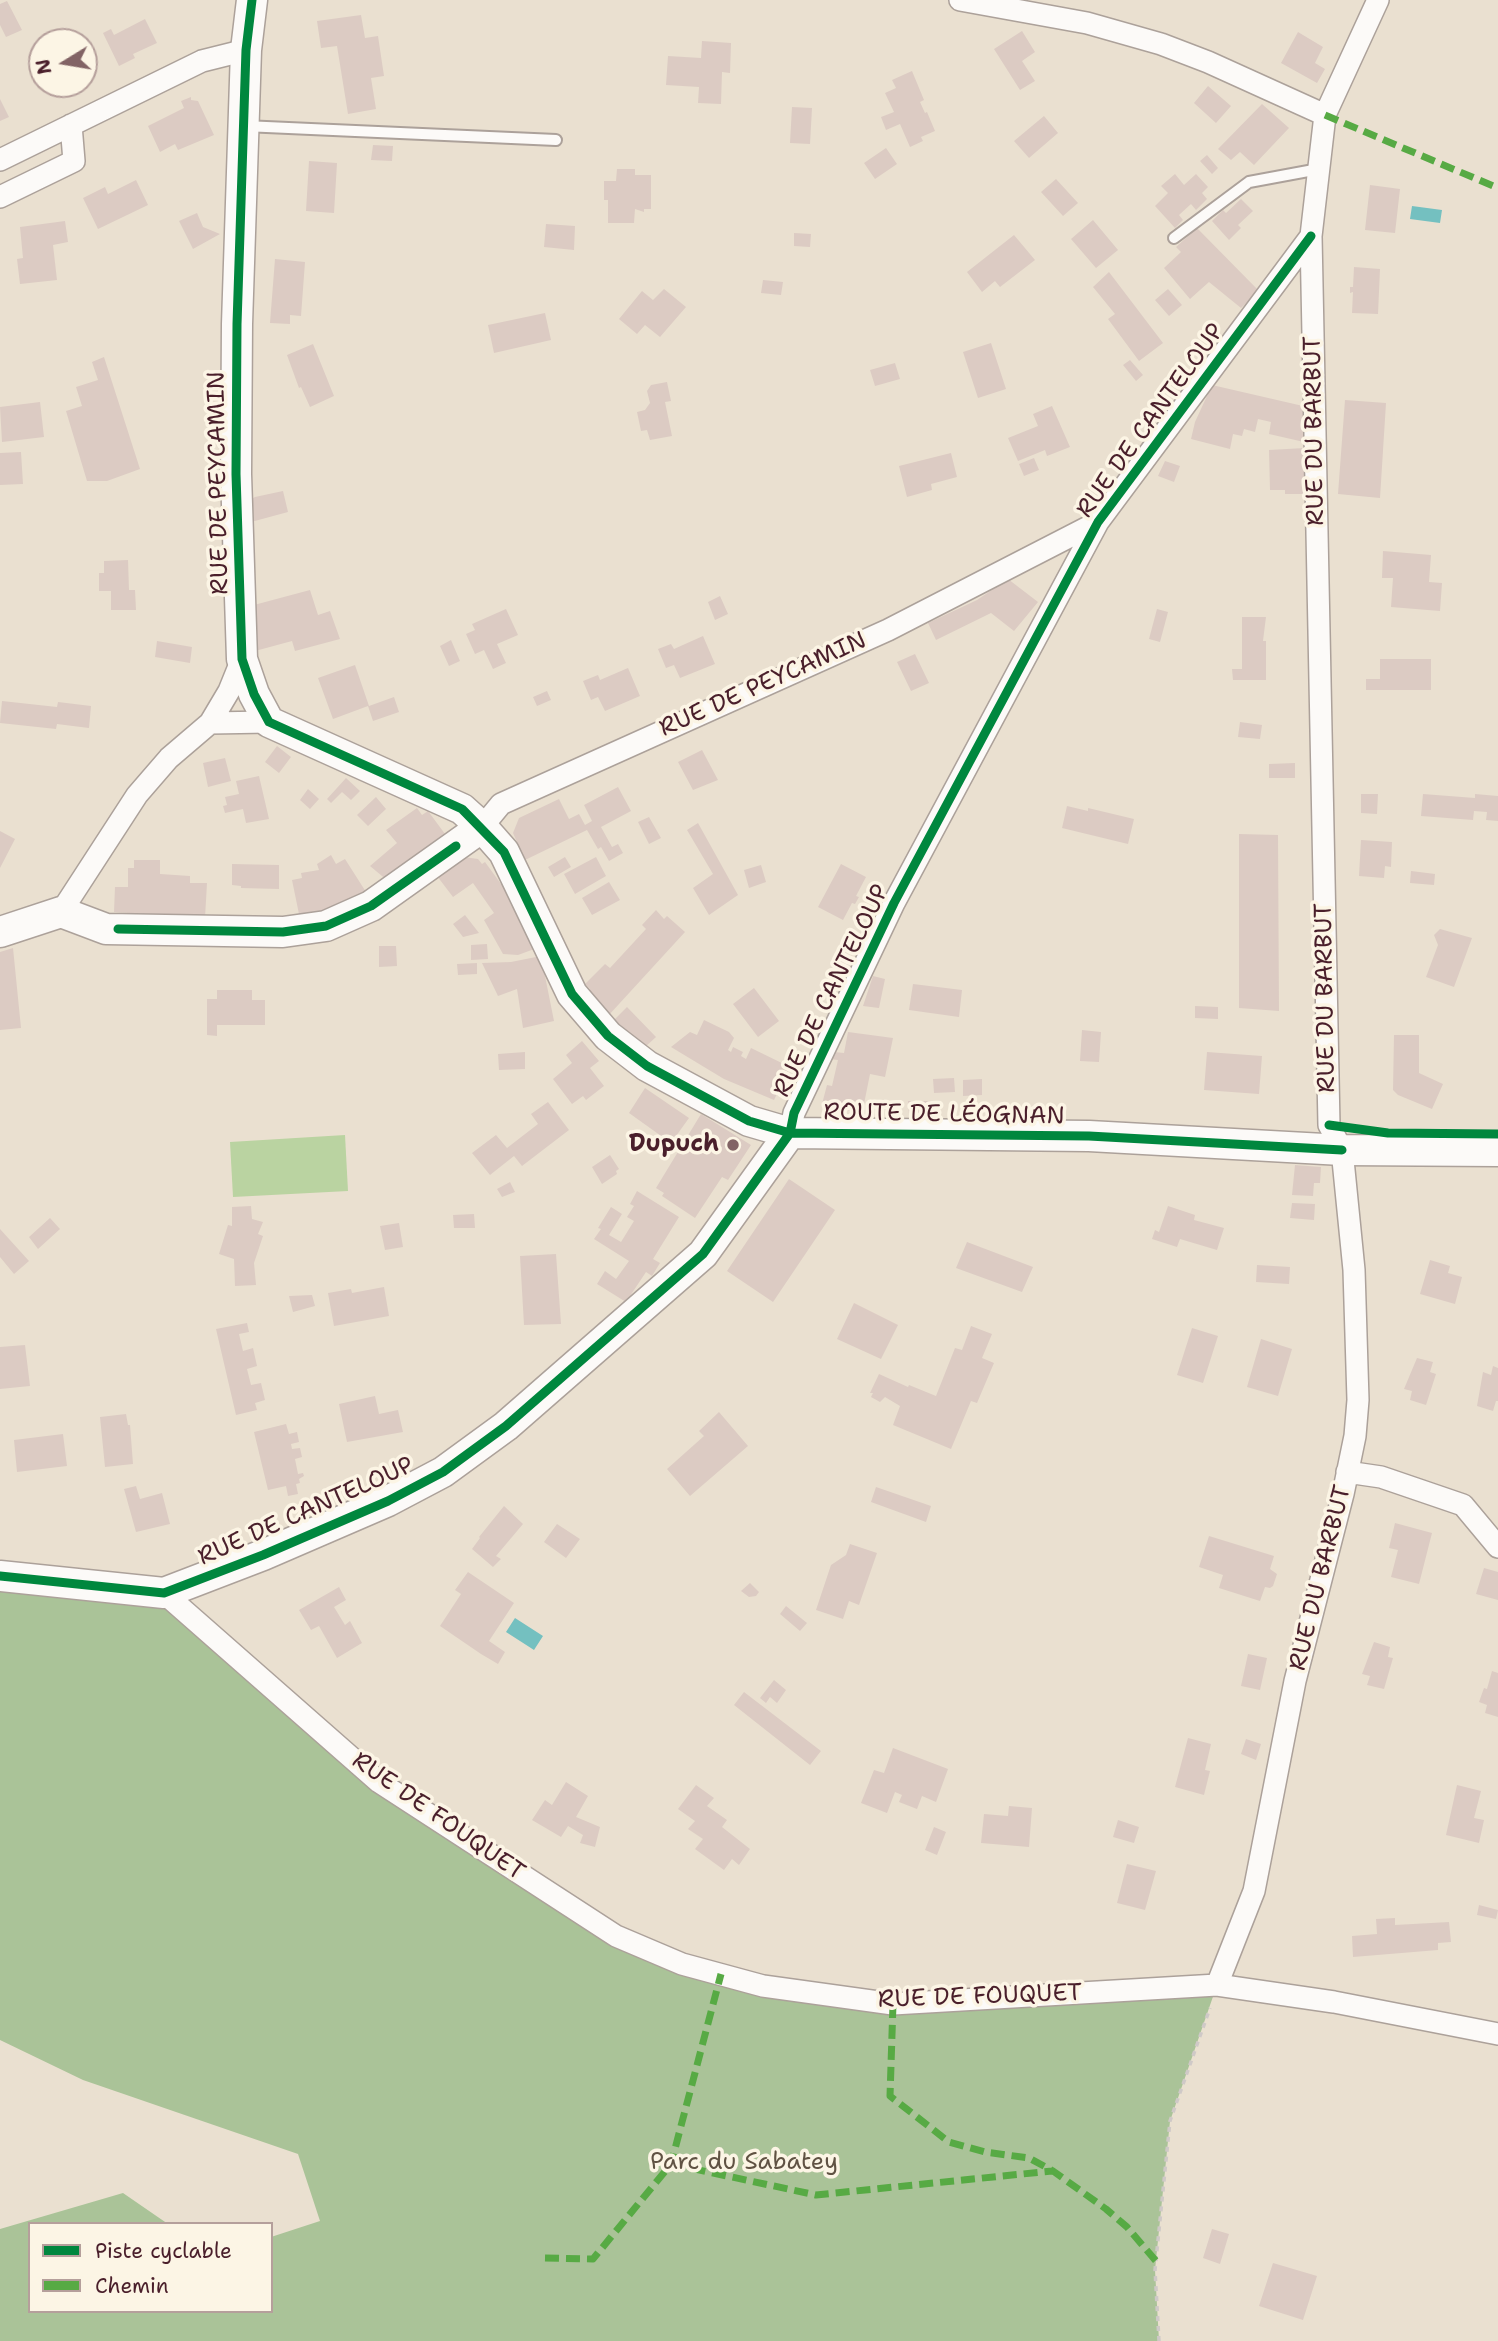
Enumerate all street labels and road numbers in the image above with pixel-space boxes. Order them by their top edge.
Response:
street label: RUE DE CANTELOUP [1071,318,1231,524]
street label: RUE DU BARBUT [1299,336,1331,526]
street label: RUE DE PEYCAMIN [203,371,235,595]
street label: RUE DE PEYCAMIN [655,626,871,744]
street label: RUE DE CANTELOUP [768,880,896,1102]
street label: RUE DU BARBUT [1310,903,1342,1093]
street label: ROUTE DE LÉOGNAN [823,1098,1065,1132]
street label: RUE DE CANTELOUP [194,1451,418,1573]
street label: RUE DU BARBUT [1284,1482,1358,1674]
street label: RUE DE FOUQUET [346,1747,530,1887]
street label: RUE DE FOUQUET [877,1979,1083,2015]

